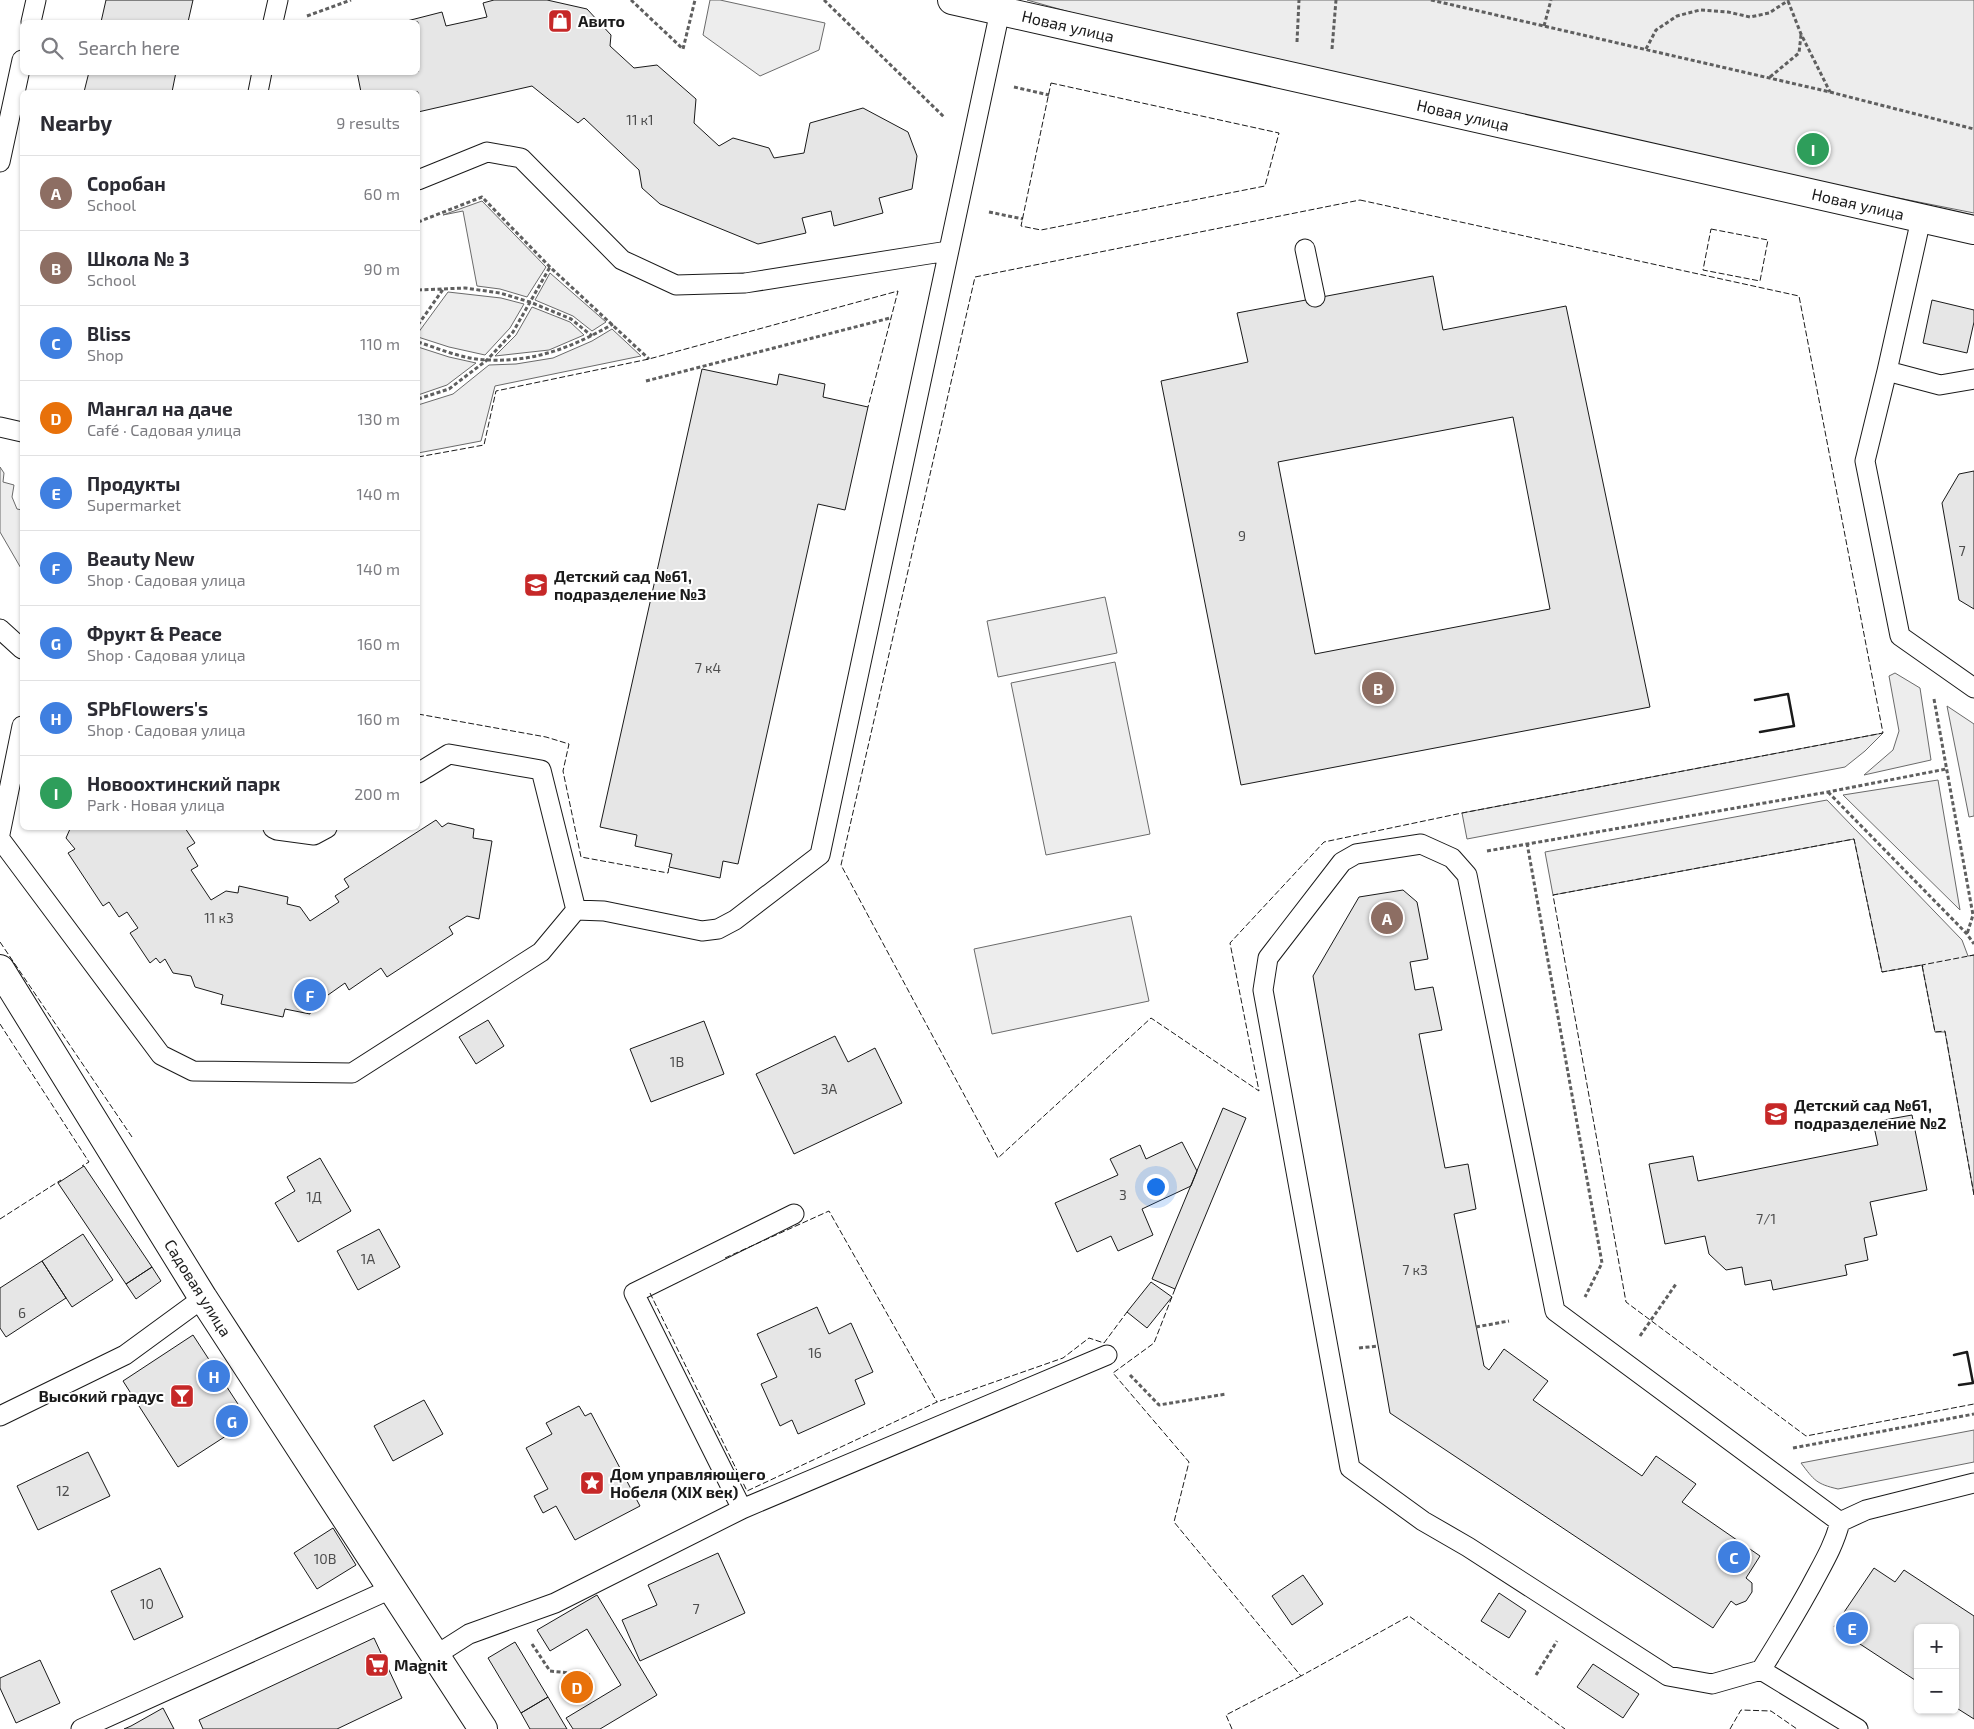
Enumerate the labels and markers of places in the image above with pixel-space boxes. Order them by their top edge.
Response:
shop icon: Авито [547,8,573,34]
place label: Авито [578,11,625,30]
pin: I [1797,130,1829,168]
place label: Детский сад №61, подразделение №3 [554,566,706,603]
school or university icon: Детский сад №61, подразделение №3 [523,572,549,598]
pin: B [1362,669,1394,707]
pin: A [1371,899,1403,937]
pin: F [294,976,326,1014]
place label: Детский сад №61, подразделение №2 [1794,1095,1946,1132]
school or university icon: Детский сад №61, подразделение №2 [1763,1101,1789,1127]
pin: H [198,1357,230,1395]
bar icon: Высокий градус [169,1383,195,1409]
place label: Высокий градус [38,1386,164,1405]
pin: G [216,1402,248,1440]
place label: Дом управляющего Нобеля (XIX век) [610,1464,766,1501]
place icon: Дом управляющего Нобеля (XIX век) [579,1470,605,1496]
pin: C [1718,1538,1750,1576]
pin: E [1836,1609,1868,1647]
supermarket icon: Magnit [364,1652,390,1678]
place label: Magnit [394,1655,448,1674]
pin: D [561,1668,593,1706]

